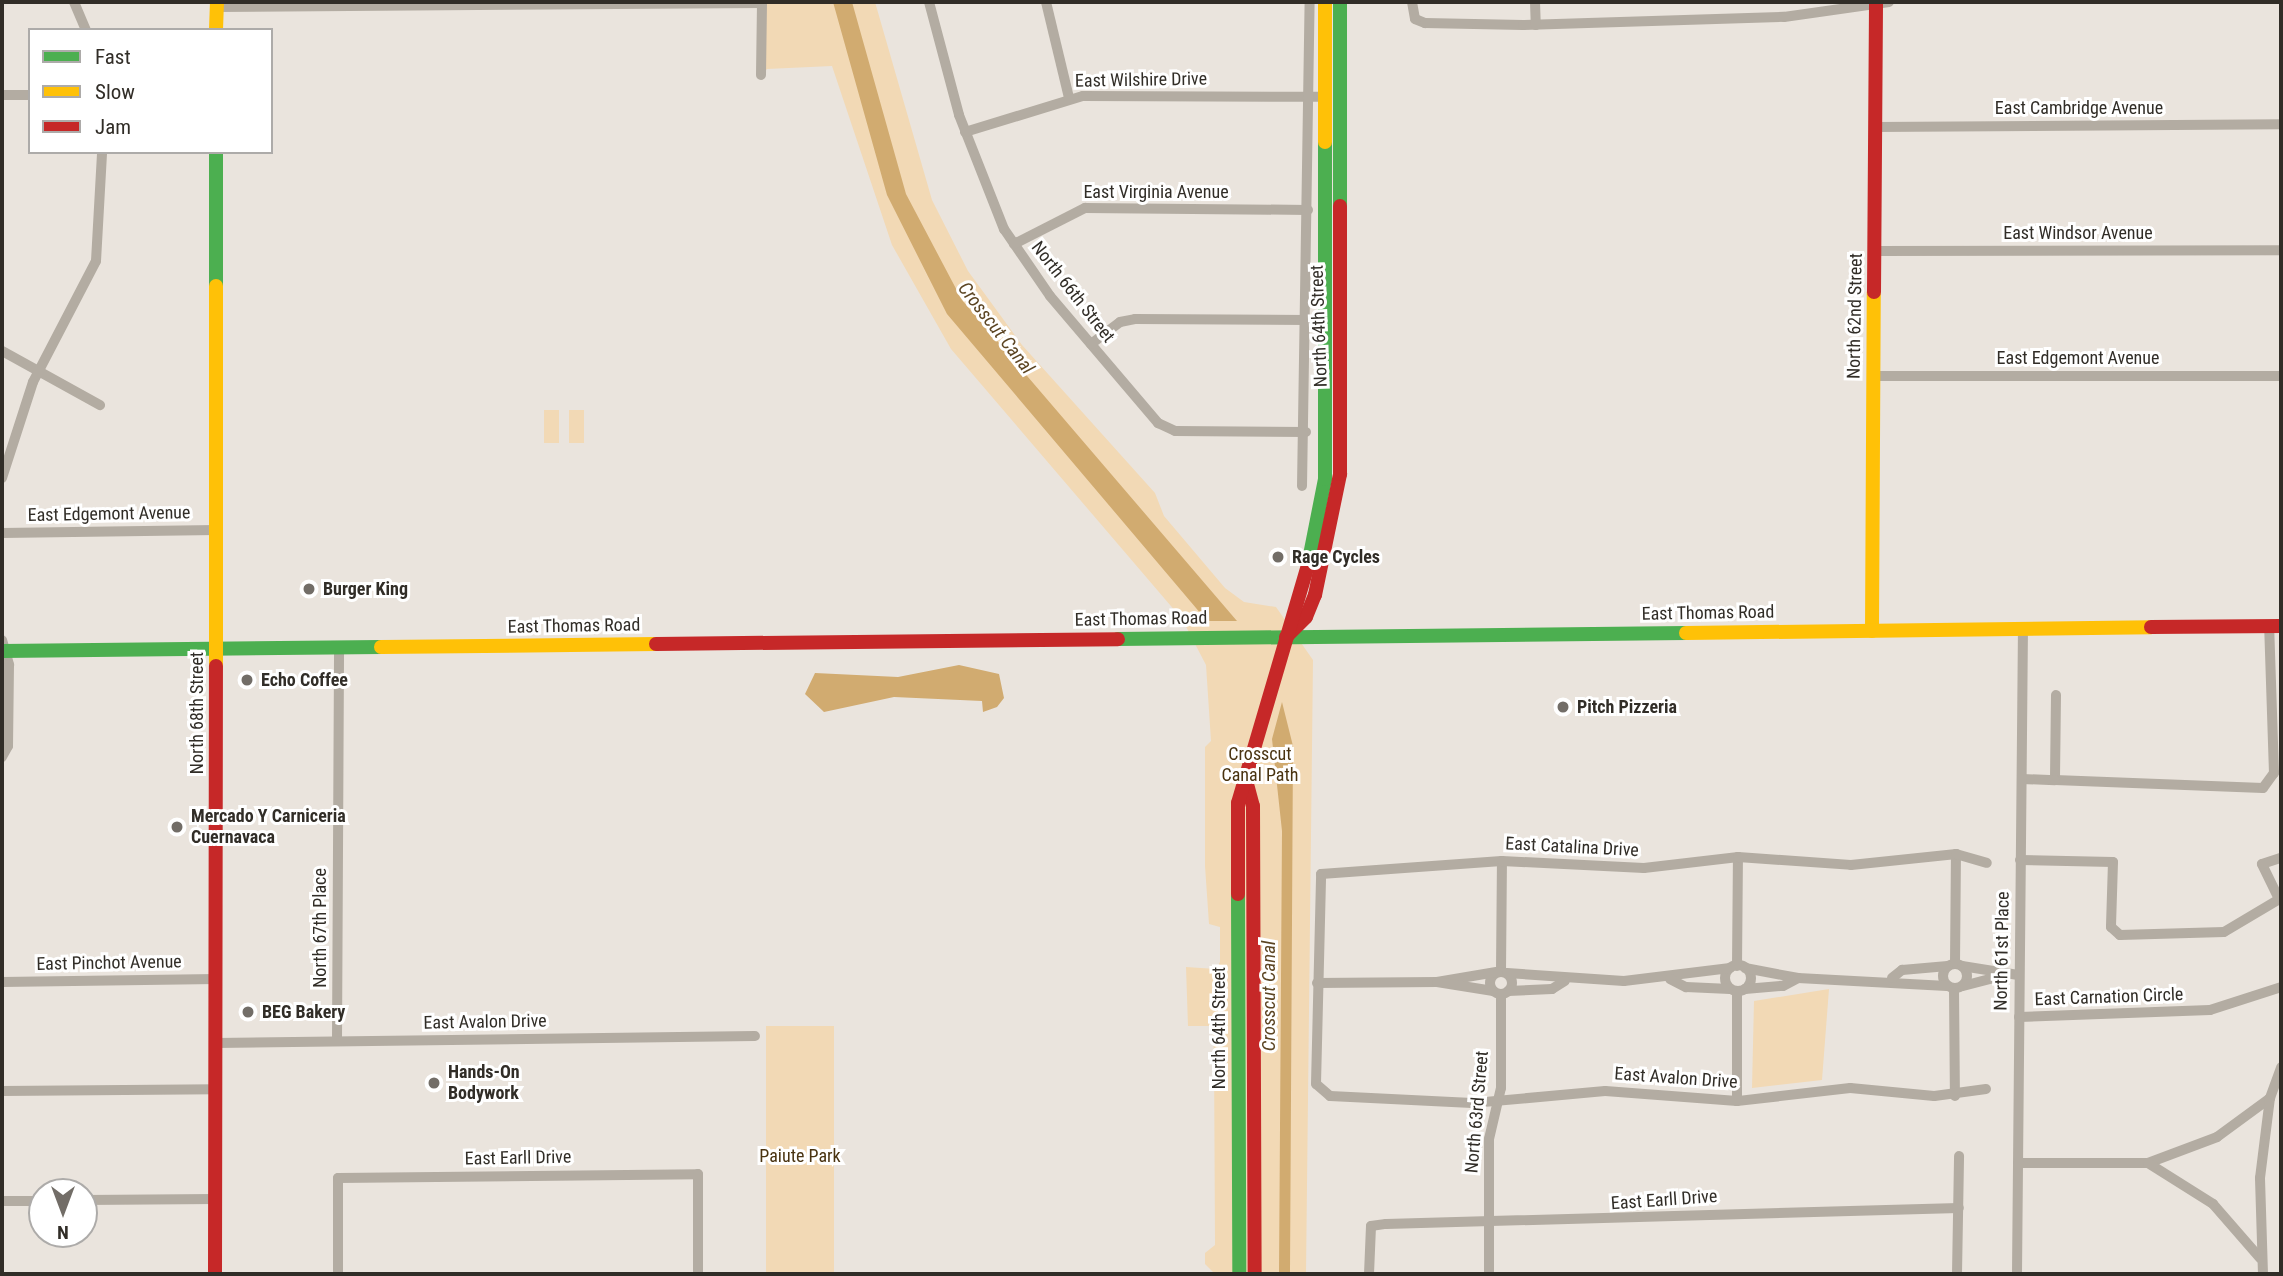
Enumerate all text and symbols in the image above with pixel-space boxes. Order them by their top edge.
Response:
legend [28,28,273,154]
text: Fast [95,45,131,69]
street label: East Wilshire Drive [1075,68,1207,92]
text: Slow [95,80,135,104]
street label: East Cambridge Avenue [1995,97,2163,119]
text: Jam [95,115,131,139]
street label: East Virginia Avenue [1083,181,1229,203]
street label: East Windsor Avenue [2003,222,2153,244]
street label: North 66th Street [1027,237,1119,347]
street label: North 62nd Street [1843,253,1867,379]
street label: North 64th Street [1306,264,1332,388]
water label: Crosscut Canal [953,277,1039,379]
street label: East Edgemont Avenue [1997,347,2159,369]
street label: East Edgemont Avenue [27,502,191,526]
place label: Rage Cycles [1292,546,1380,568]
marker: Rage Cycles [1270,549,1286,565]
place label: Burger King [323,578,408,600]
marker: Burger King [301,581,317,597]
street label: East Thomas Road [1641,601,1775,625]
street label: East Thomas Road [1074,607,1208,631]
street label: East Thomas Road [507,614,641,638]
street label: North 68th Street [186,652,208,774]
place label: Echo Coffee [261,669,348,691]
marker: Echo Coffee [239,672,255,688]
place label: Pitch Pizzeria [1577,696,1677,718]
marker: Pitch Pizzeria [1555,699,1571,715]
park label: Crosscut Canal Path [1222,744,1298,786]
place label: Mercado Y Carniceria Cuernavaca [191,806,346,848]
marker: Mercado Y Carniceria Cuernavaca [169,819,185,835]
street label: East Catalina Drive [1505,833,1639,861]
street label: North 67th Place [309,868,331,988]
street label: North 61st Place [1990,891,2014,1011]
water label: Crosscut Canal [1258,941,1280,1051]
street label: East Pinchot Avenue [36,951,182,975]
street label: North 64th Street [1208,967,1230,1089]
street label: East Carnation Circle [2034,984,2184,1010]
place label: BEG Bakery [262,1001,345,1023]
marker: BEG Bakery [240,1004,256,1020]
street label: East Avalon Drive [423,1010,547,1034]
street label: North 63rd Street [1461,1050,1493,1174]
place label: Hands-On Bodywork [448,1062,520,1104]
street label: East Avalon Drive [1614,1063,1738,1093]
marker: Hands-On Bodywork [426,1075,442,1091]
park label: Paiute Park [759,1145,841,1167]
street label: East Earll Drive [465,1146,571,1170]
north arrow [28,1178,98,1248]
street label: East Earll Drive [1610,1186,1718,1214]
text: N [57,1221,69,1244]

